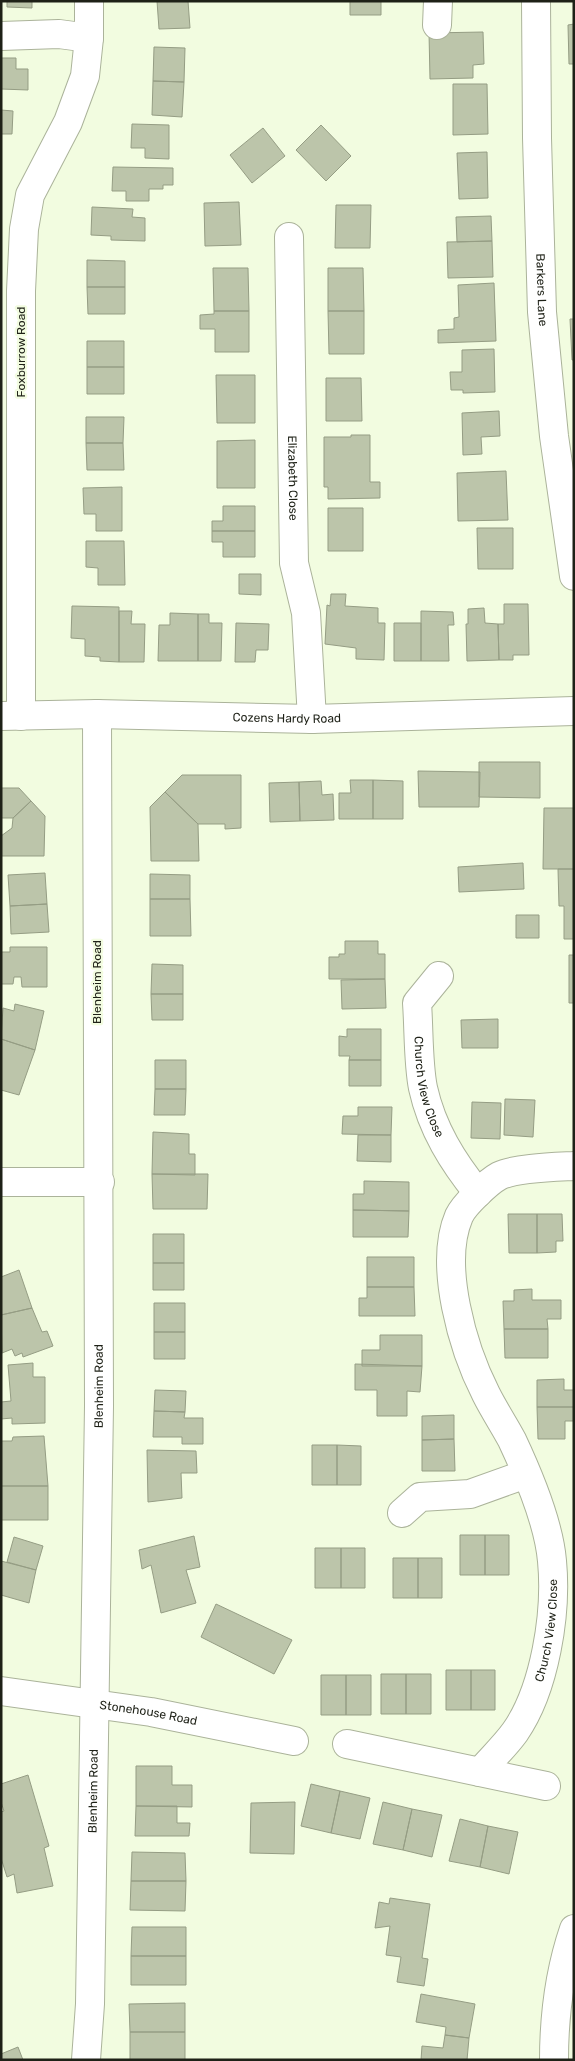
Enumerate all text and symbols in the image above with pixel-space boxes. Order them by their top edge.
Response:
street label: Barkers Lane [533,253,550,327]
street label: Foxburrow Road [14,307,28,397]
street label: Elizabeth Close [285,435,300,521]
street label: Cozens Hardy Road [233,710,341,726]
street label: Blenheim Road [90,940,104,1024]
street label: Church View Close [411,1036,447,1140]
street label: Blenheim Road [92,1344,106,1428]
street label: Church View Close [532,1579,560,1684]
street label: Stonehouse Road [99,1698,198,1728]
street label: Blenheim Road [86,1749,101,1833]

